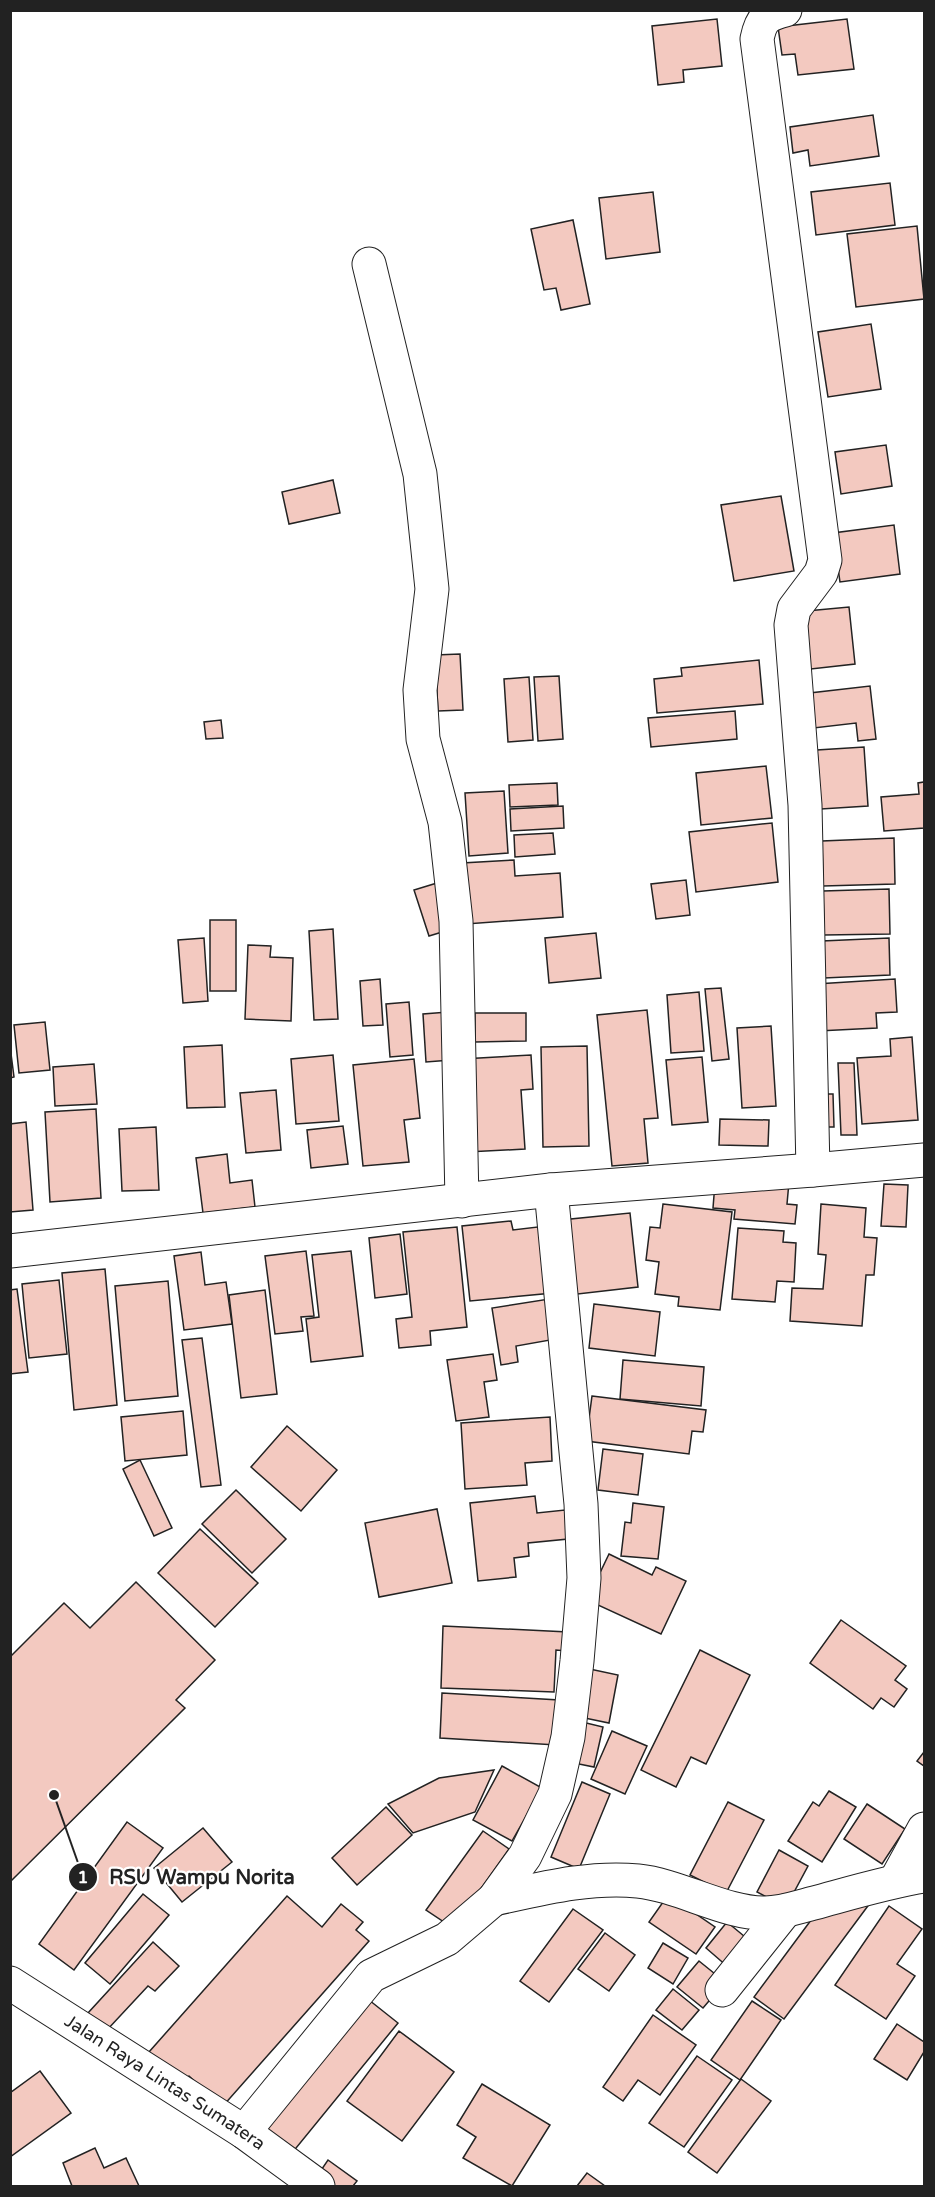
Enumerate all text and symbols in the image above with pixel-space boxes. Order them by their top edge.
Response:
callout: RSU Wampu Norita [68,1858,307,1896]
text: 1 [77,1866,89,1888]
text: RSU Wampu Norita [109,1866,295,1890]
street label: Jalan Raya Lintas Sumatera [61,2010,270,2155]

